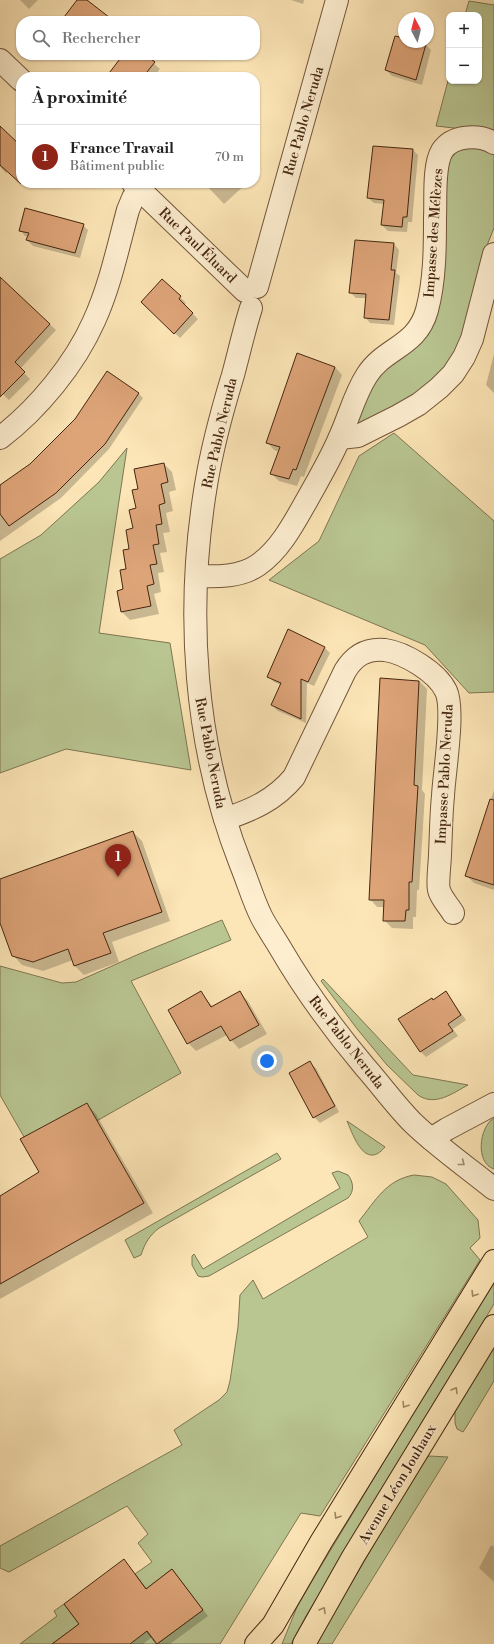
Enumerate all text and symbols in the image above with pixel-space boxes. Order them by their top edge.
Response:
north arrow [398,12,434,48]
map controls [446,12,482,84]
button: + [446,12,482,48]
search box [16,16,260,60]
icon: search [30,27,52,49]
text: Rechercher [62,29,141,48]
button: − [446,48,482,84]
street label: Rue Pablo Neruda [280,64,328,178]
text: À proximité [32,87,127,109]
text: France Travail [70,139,174,158]
text: 1 [42,149,48,165]
text: 70 m [215,149,244,165]
text: Bâtiment public [70,158,165,174]
street label: Impasse des Mélèzes [421,168,447,298]
street label: Rue Paul Éluard [155,203,241,287]
street label: Rue Pablo Neruda [198,375,242,490]
street label: Rue Pablo Neruda [190,696,230,811]
street label: Impasse Pablo Neruda [432,703,458,845]
pin: 1 [105,844,131,877]
street label: Rue Pablo Neruda [304,992,389,1093]
your location [257,1051,277,1071]
one-way arrow [457,1159,464,1166]
one-way arrow [471,1290,478,1297]
one-way arrow [450,1387,457,1394]
one-way arrow [403,1401,410,1408]
street label: Avenue Léon Jouhaux [354,1420,441,1549]
one-way arrow [335,1512,342,1519]
one-way arrow [318,1607,325,1614]

